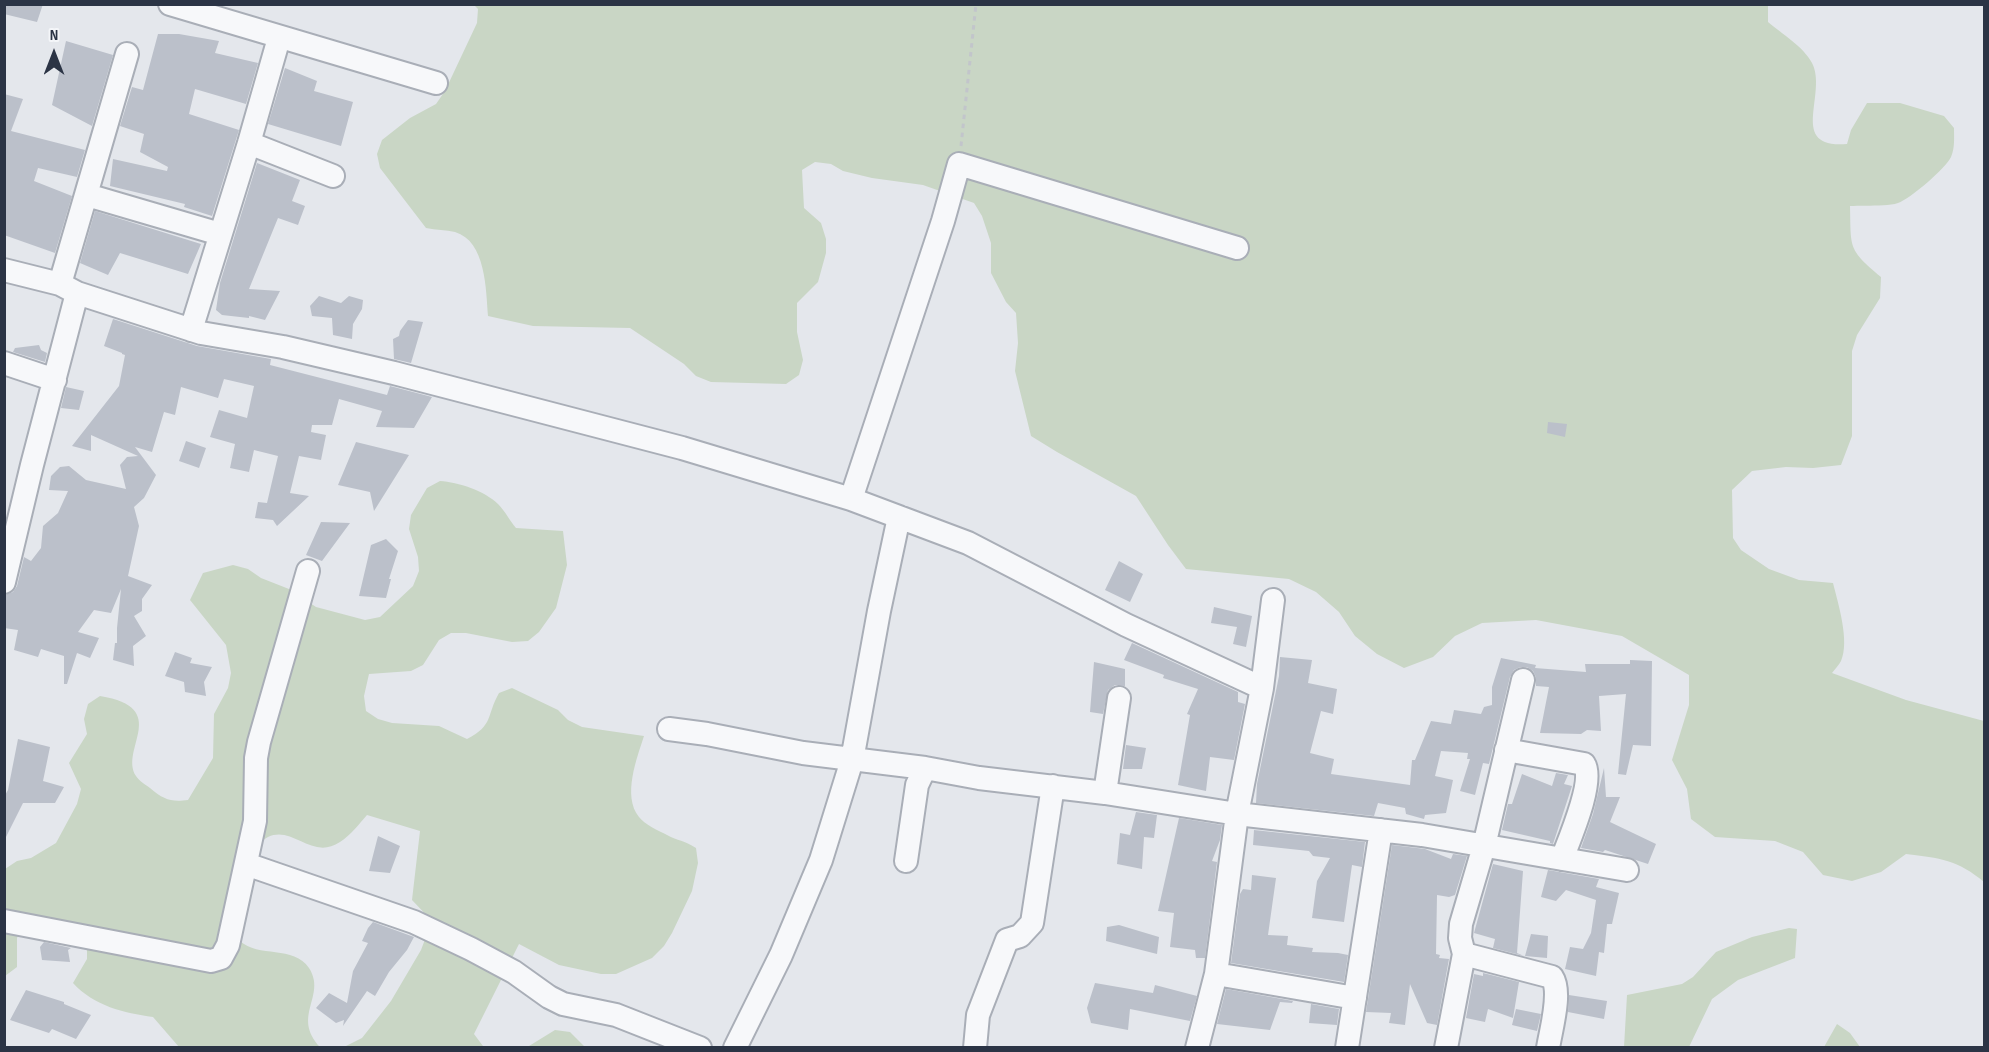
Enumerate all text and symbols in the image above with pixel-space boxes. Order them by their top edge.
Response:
north arrow [24,24,84,84]
text: N [50,26,58,45]

